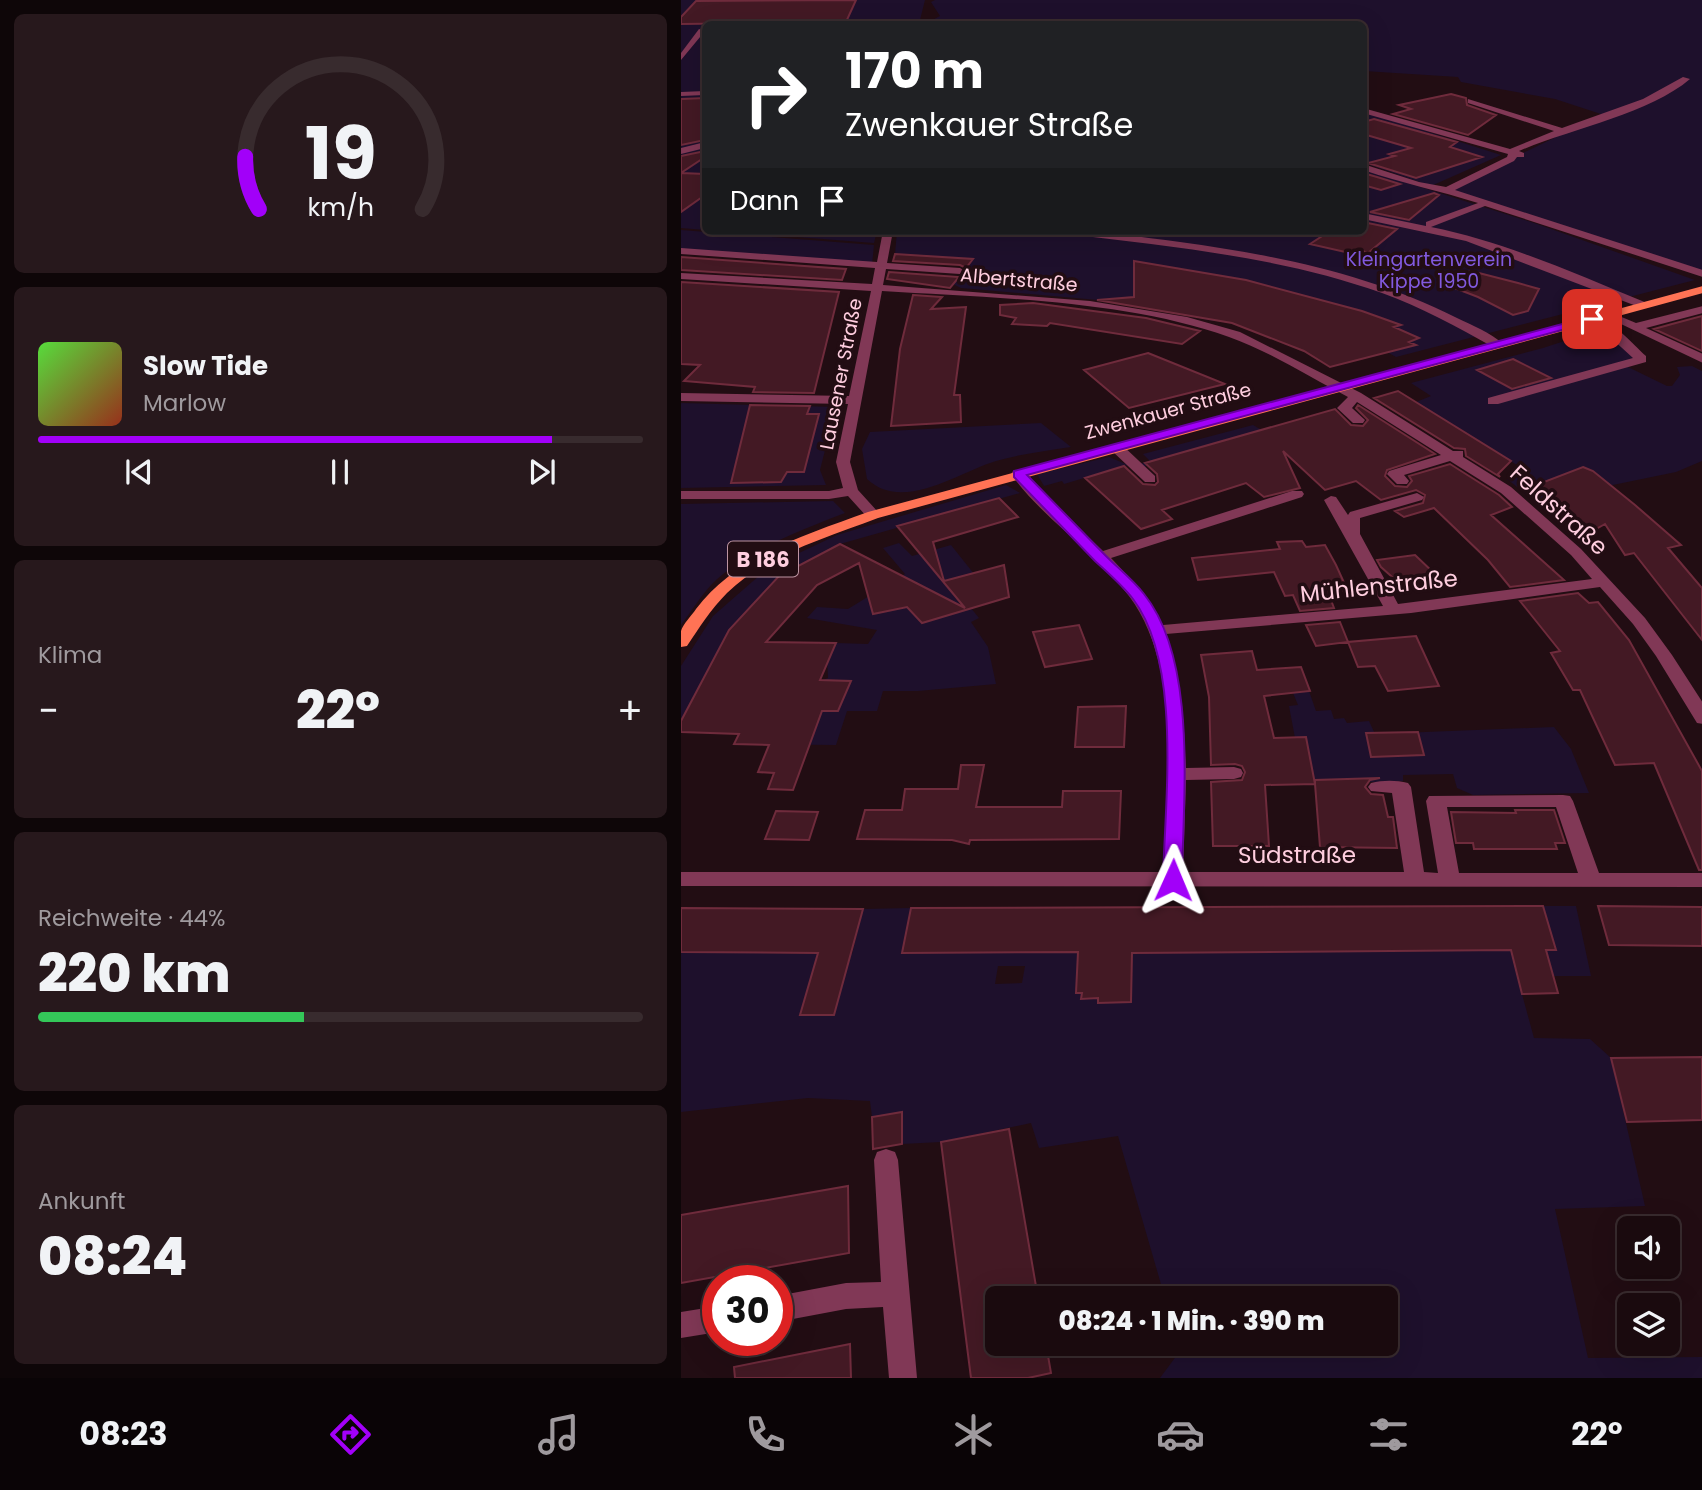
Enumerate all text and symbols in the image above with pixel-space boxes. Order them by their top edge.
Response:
text: 170 m [845,37,984,105]
icon: right [730,49,821,140]
text: Zwenkauer Straße [845,102,1133,147]
text: 19 [304,104,377,205]
icon: arrive [813,182,851,220]
text: Dann [730,183,799,219]
text: km/h [307,190,374,225]
park label: Kleingartenverein Kippe 1950 [1346,246,1512,295]
street label: Albertstraße [959,261,1079,299]
pin [1562,289,1622,349]
street label: Lausener Straße [813,296,869,452]
icon: arrive [1573,300,1611,338]
text: Slow Tide [143,348,268,384]
street label: Zwenkauer Straße [1082,376,1254,446]
text: Marlow [143,387,226,419]
icon: previous [120,453,158,491]
icon: pause [321,453,359,491]
icon: next [523,453,561,491]
street label: Feldstraße [1503,457,1615,563]
road number: B 186 [728,542,798,576]
street label: Mühlenstraße [1299,562,1459,610]
text: Klima [38,639,102,671]
text: 22° [296,674,380,747]
text: − [38,684,59,737]
text: + [617,684,643,737]
street label: Südstraße [1238,839,1356,871]
position arrow [1136,843,1210,917]
text: Reichweite · 44% [38,902,226,934]
text: 220 km [38,937,230,1010]
text: Ankunft [38,1185,125,1217]
map controls [1617,1216,1680,1356]
button: sound [1617,1216,1680,1279]
text: 08:24 [38,1220,187,1293]
speed limit sign: 30 [702,1265,793,1356]
button: layers [1617,1293,1680,1356]
text: 08:24 · 1 Min. · 390 m [1059,1303,1324,1339]
icon: directions [326,1410,375,1459]
icon: music [534,1410,583,1459]
icon: phone [741,1410,790,1459]
icon: climate [949,1410,998,1459]
icon: car [1156,1410,1205,1459]
icon: filters [1364,1410,1413,1459]
text: 08:23 [79,1411,168,1456]
text: 22° [1571,1411,1623,1456]

